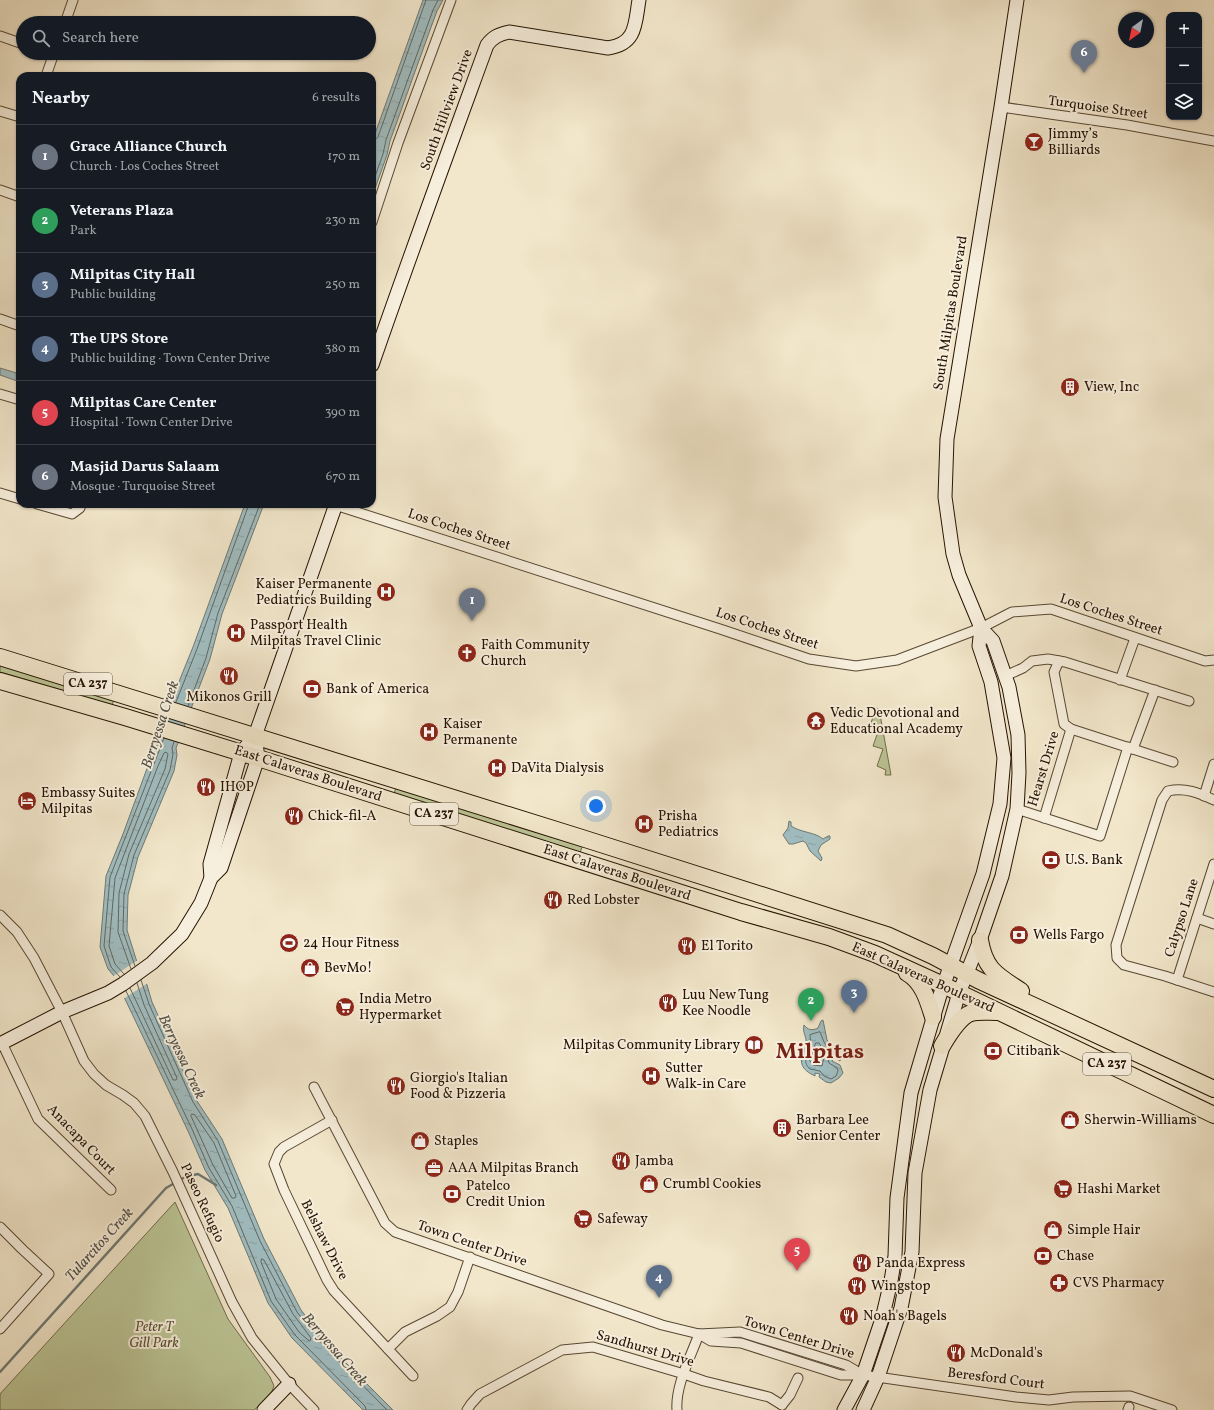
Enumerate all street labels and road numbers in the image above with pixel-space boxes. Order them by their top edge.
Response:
street label: South Hillview Drive [416,46,478,173]
street label: Turquoise Street [1047,92,1149,124]
street label: South Milpitas Boulevard [929,234,973,392]
street label: Los Coches Street [405,504,513,556]
street label: Los Coches Street [1057,589,1165,641]
street label: Los Coches Street [713,603,821,655]
road number: CA 237 [64,673,112,695]
street label: Hearst Drive [1024,729,1065,809]
street label: East Calaveras Boulevard [232,741,384,807]
road number: CA 237 [410,803,458,825]
street label: East Calaveras Boulevard [541,840,693,906]
street label: Calypso Lane [1160,876,1204,960]
street label: East Calaveras Boulevard [849,938,997,1018]
road number: CA 237 [1083,1053,1131,1075]
street label: Anacapa Court [42,1100,120,1180]
street label: Paseo Refugio [175,1160,229,1246]
street label: Belshaw Drive [296,1197,353,1284]
street label: Town Center Drive [415,1216,530,1272]
street label: Town Center Drive [741,1312,857,1364]
street label: Sandhurst Drive [594,1326,696,1372]
street label: Beresford Court [946,1364,1046,1394]

